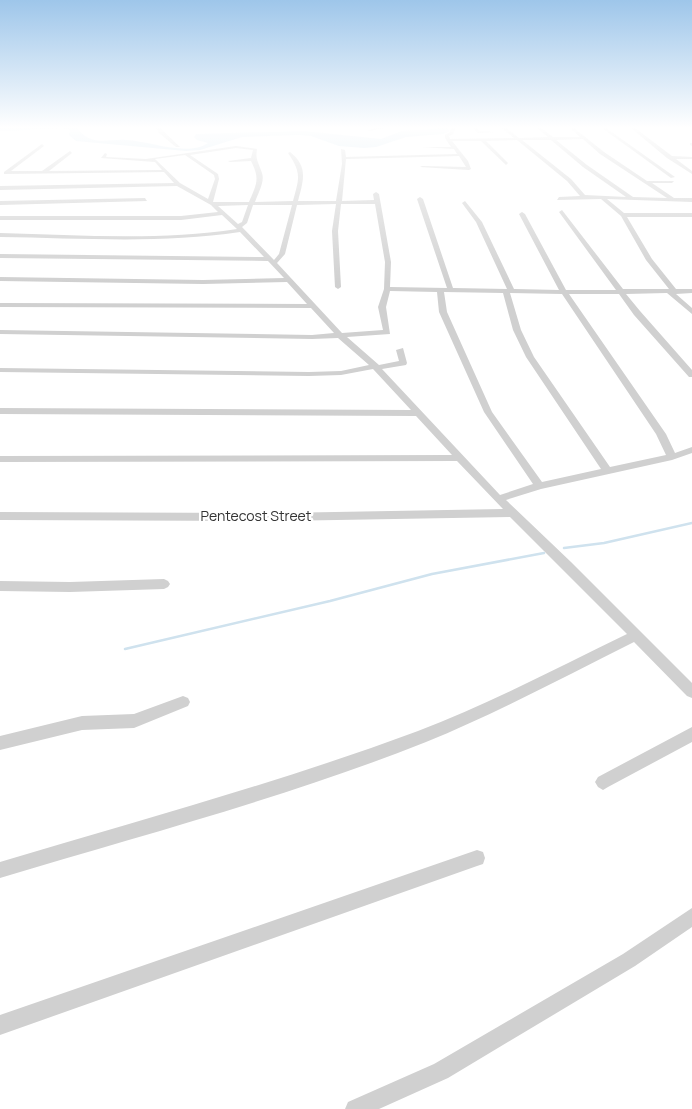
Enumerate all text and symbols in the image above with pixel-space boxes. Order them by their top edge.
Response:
street label: Pentecost Street [201,506,312,525]

